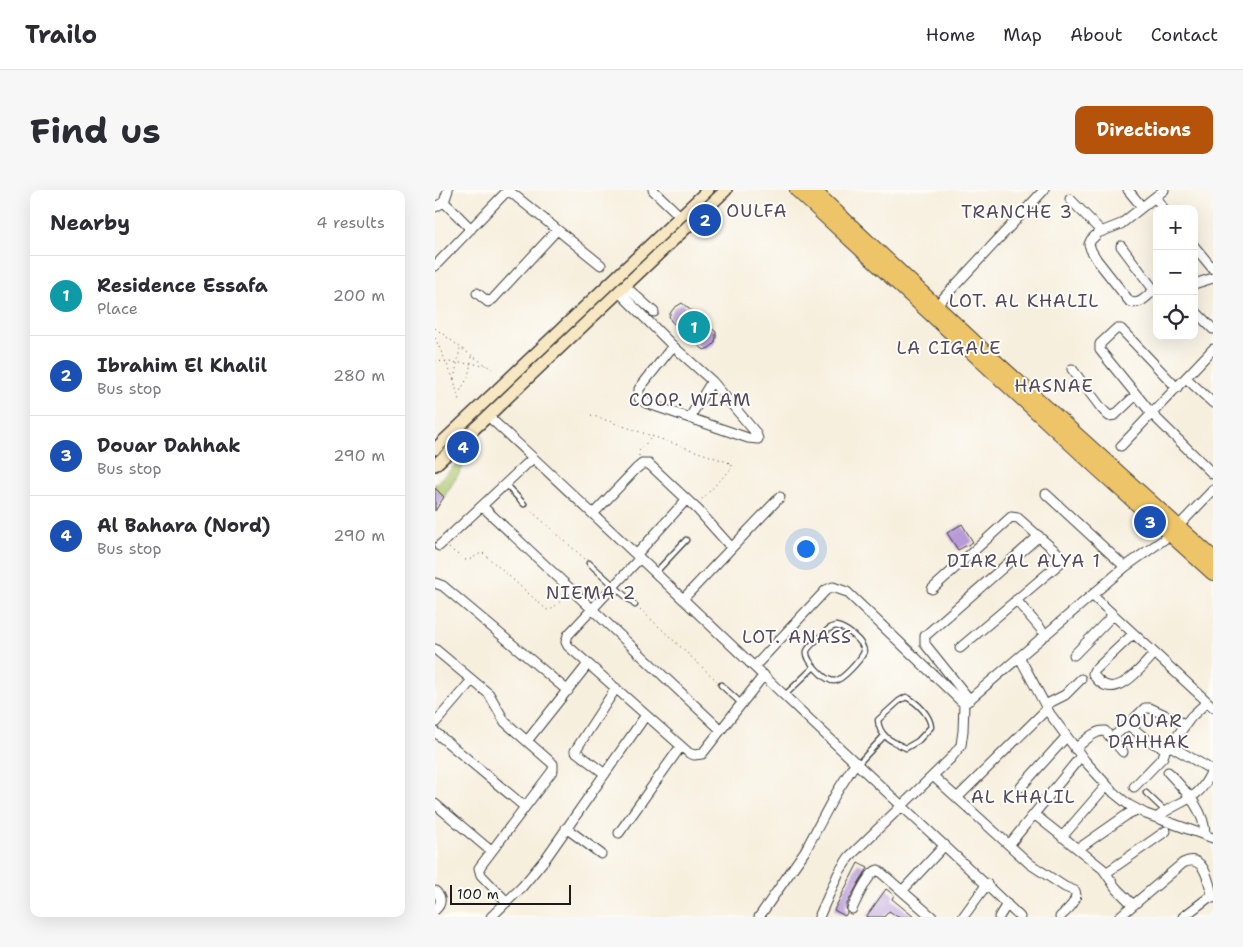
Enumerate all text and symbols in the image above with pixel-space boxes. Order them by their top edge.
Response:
text: Trailo [25,19,97,51]
text: Home [926,23,975,47]
text: Map [1003,23,1042,47]
text: About [1070,23,1123,47]
text: Contact [1151,23,1218,47]
button: Directions [1075,106,1213,154]
text: Find us [30,107,161,154]
district label: OULFA [726,199,788,223]
district label: TRANCHE 3 [961,200,1073,224]
pin: 2 [689,201,721,239]
map controls [1153,205,1198,340]
button: + [1153,205,1198,250]
text: Nearby [50,209,130,237]
text: 4 results [316,212,385,233]
button: − [1153,250,1198,295]
text: Residence Essafa [97,273,268,298]
text: 1 [62,285,70,306]
text: 200 m [333,285,385,306]
district label: LOT. AL KHALIL [949,289,1099,313]
button: locate [1153,295,1198,340]
text: Place [97,298,138,319]
pin: 1 [678,308,710,346]
district label: LA CIGALE [896,336,1002,360]
text: Ibrahim El Khalil [97,353,267,378]
text: 2 [60,365,72,386]
text: 280 m [333,365,385,386]
district label: HASNAE [1014,374,1094,398]
text: Bus stop [97,378,162,399]
district label: COOP. WIAM [629,388,751,412]
pin: 4 [447,428,479,466]
text: Douar Dahhak [97,433,241,458]
text: 3 [60,445,72,466]
text: 290 m [333,445,385,466]
text: Bus stop [97,458,162,479]
pin: 3 [1134,503,1166,541]
text: Al Bahara (Nord) [97,513,270,538]
text: 4 [60,525,72,546]
text: 290 m [333,525,385,546]
your location [793,536,819,562]
text: Bus stop [97,538,162,559]
district label: DIAR AL ALYA 1 [947,549,1101,573]
district label: NIEMA 2 [546,581,636,605]
district label: LOT. ANASS [742,625,852,649]
district label: DOUAR DAHHAK [1108,709,1190,754]
district label: AL KHALIL [971,785,1075,809]
scale bar [450,882,571,905]
text: 100 m [457,885,499,903]

